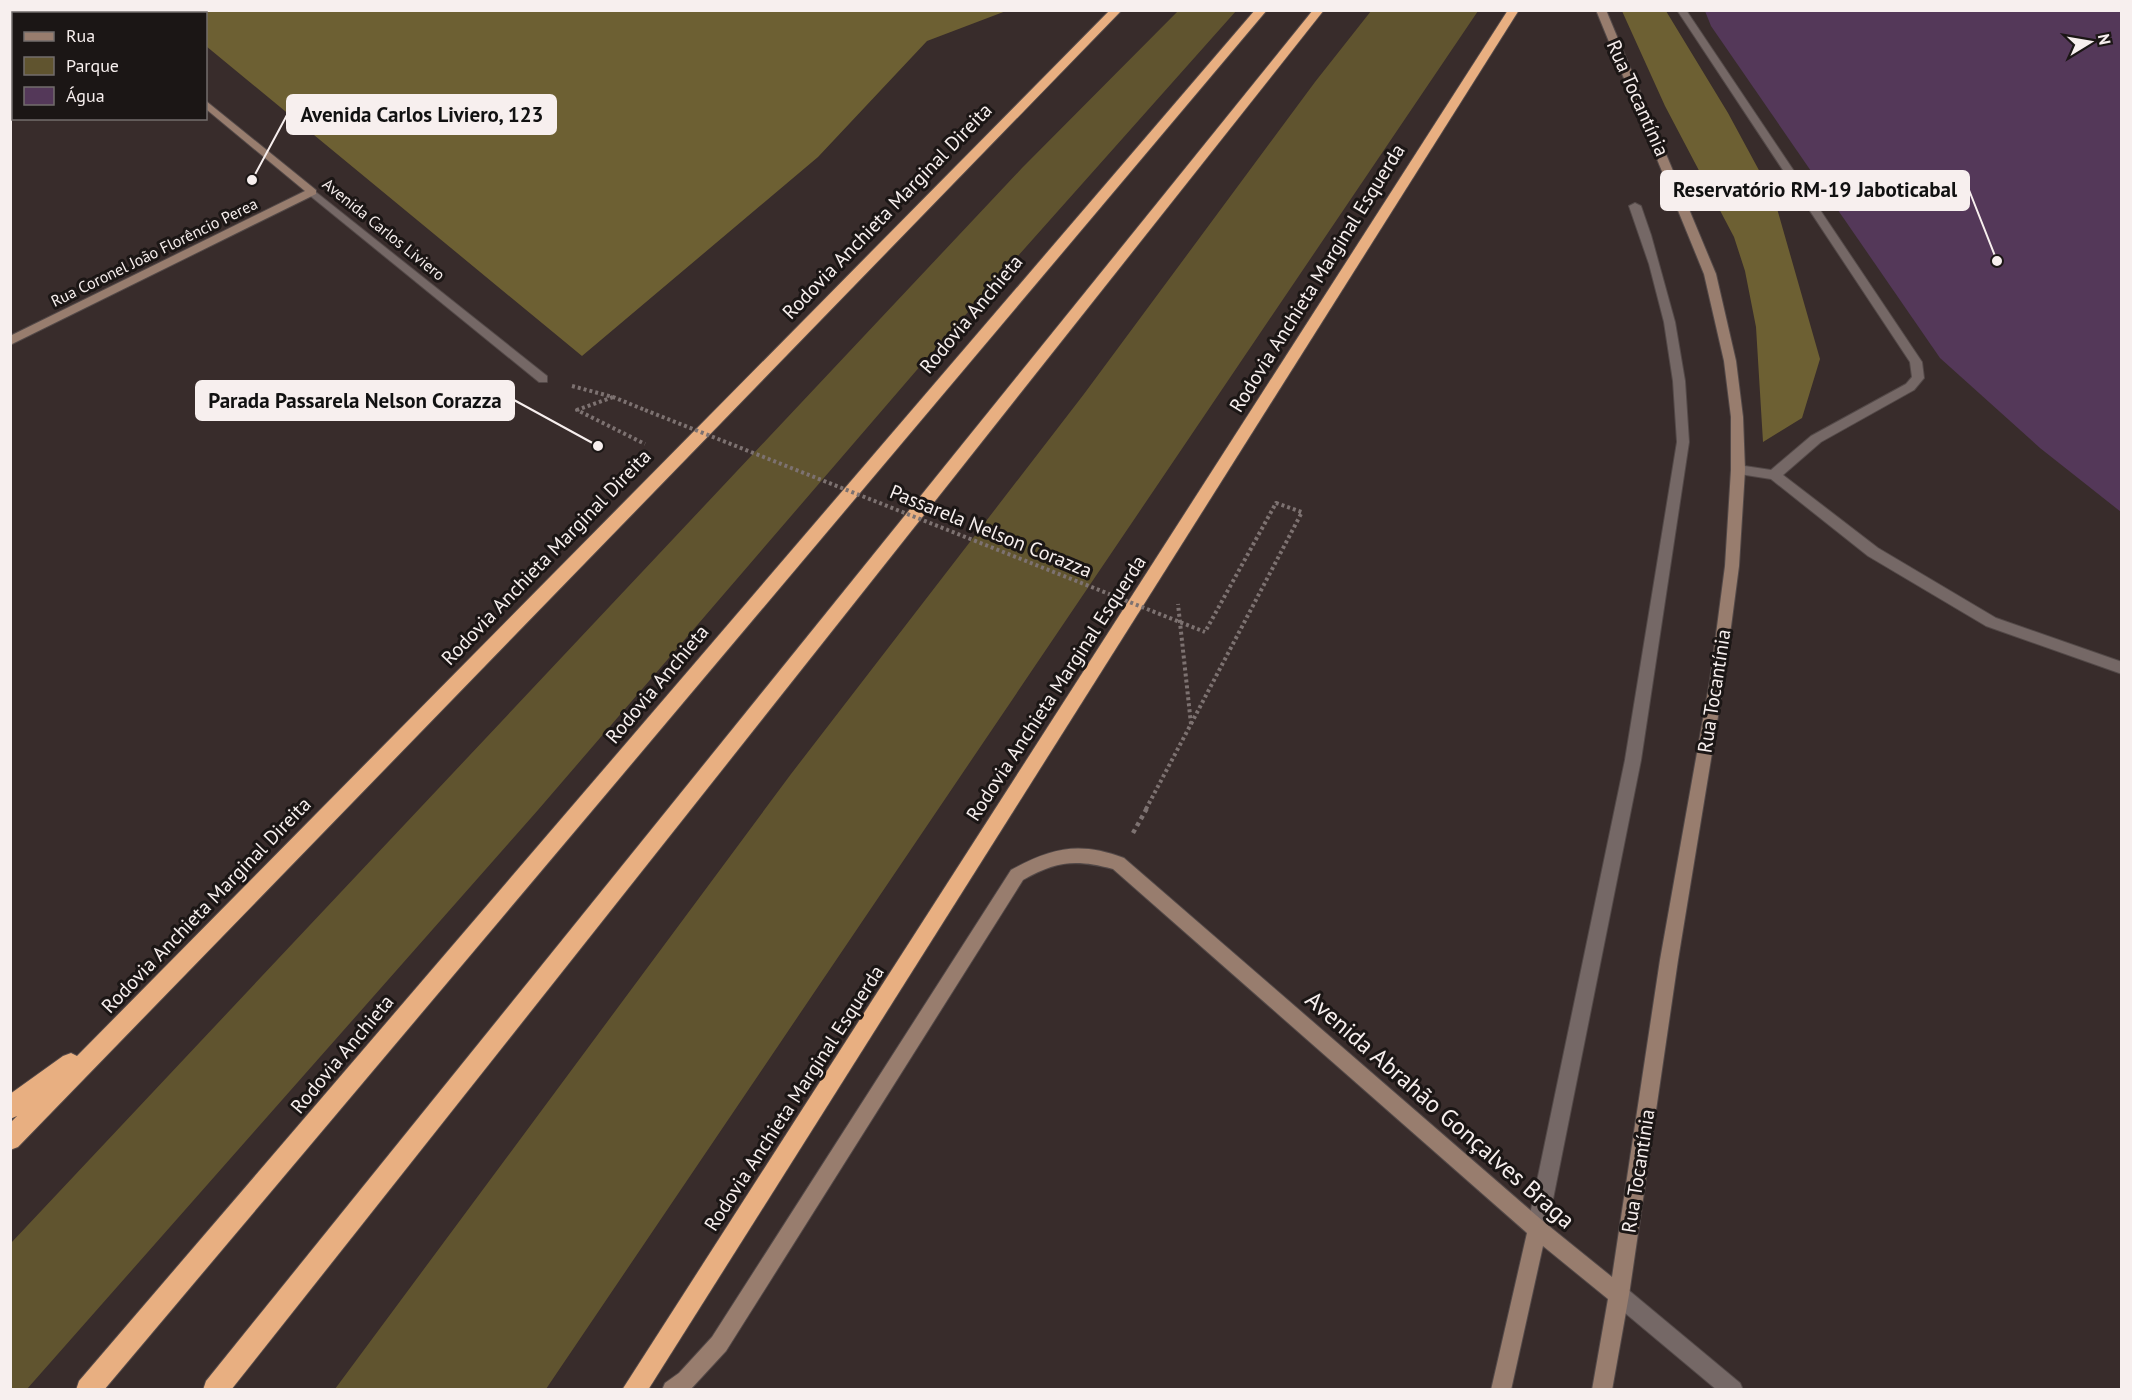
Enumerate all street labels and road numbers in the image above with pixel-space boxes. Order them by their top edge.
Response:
street label: Rua Tocantínia [1601,36,1675,160]
street label: Rodovia Anchieta Marginal Direita [777,98,997,324]
street label: Rodovia Anchieta Marginal Esquerda [1223,139,1411,417]
street label: Avenida Carlos Liviero [319,174,449,284]
street label: Rua Coronel João Florêncio Perea [47,193,261,311]
street label: Rodovia Anchieta [914,250,1028,378]
street label: Rodovia Anchieta Marginal Direita [436,443,656,671]
street label: Passarela Nelson Corazza [886,478,1096,584]
street label: Rodovia Anchieta Marginal Esquerda [960,550,1152,826]
street label: Rodovia Anchieta [600,619,714,749]
street label: Rua Tocantínia [1691,627,1737,755]
street label: Rodovia Anchieta Marginal Direita [96,791,316,1019]
street label: Rodovia Anchieta Marginal Esquerda [698,960,890,1236]
street label: Avenida Abrahão Gonçalves Braga [1299,984,1582,1235]
street label: Rodovia Anchieta [285,989,399,1119]
street label: Rua Tocantínia [1615,1107,1661,1235]

